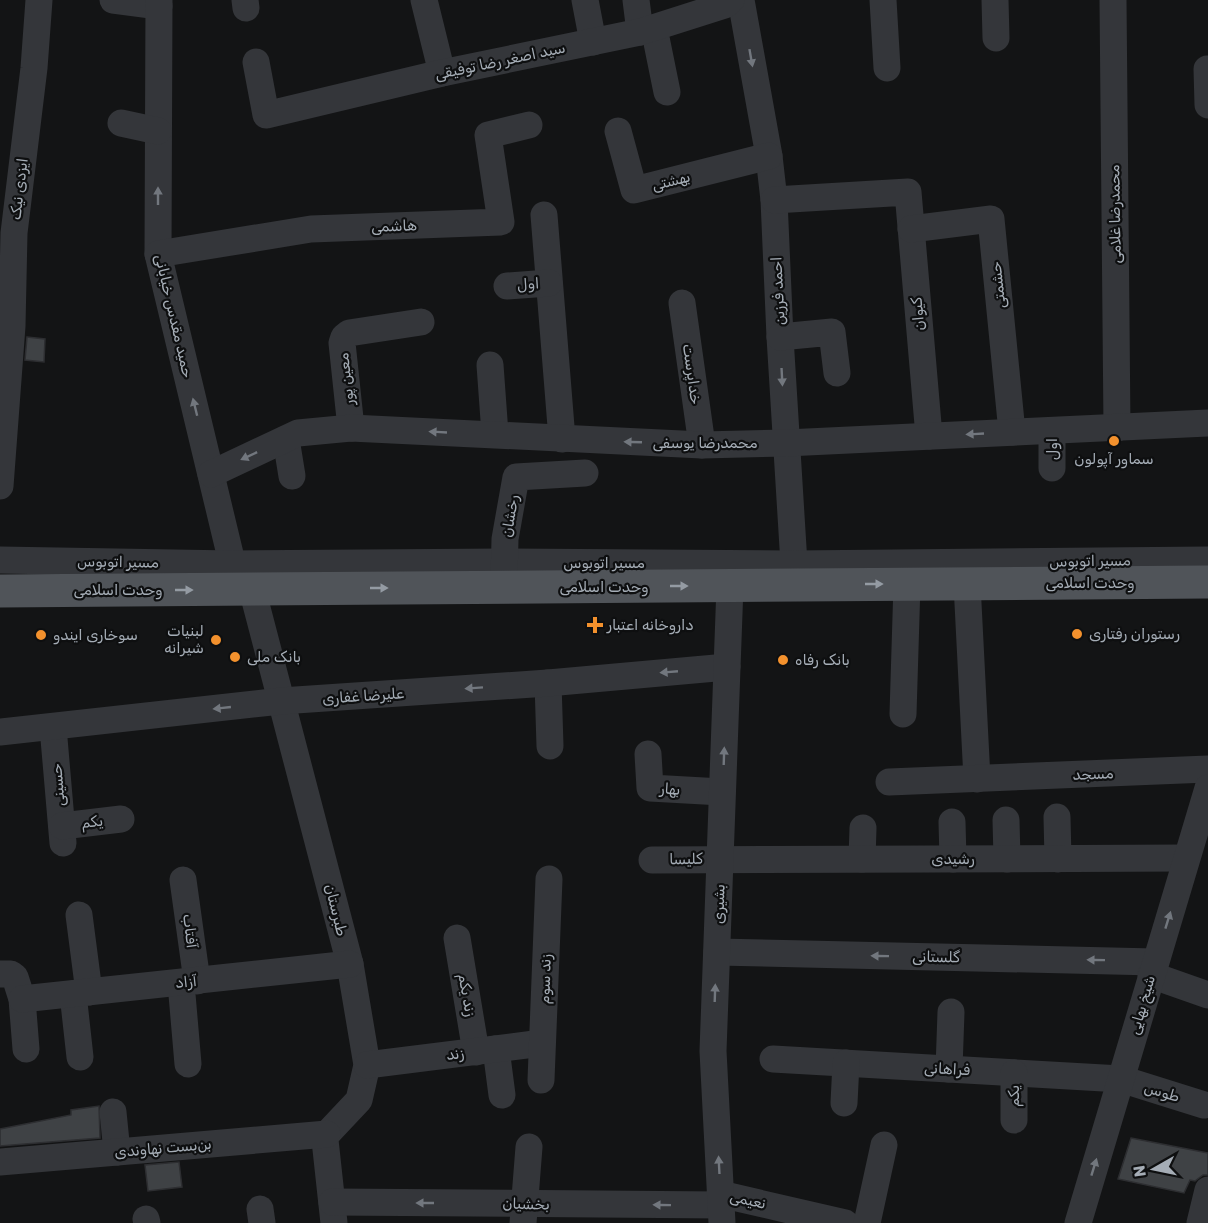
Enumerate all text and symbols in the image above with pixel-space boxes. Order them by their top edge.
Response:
street label: سید اصغر رضا توفیقی [433,38,567,84]
one-way arrow [747,48,756,67]
street label: ایزدی نیک [6,157,32,221]
street label: محمدرضا غلامی [1105,164,1125,264]
street label: بهشتی [650,168,692,194]
one-way arrow [153,186,163,205]
street label: هاشمی [371,216,417,236]
street label: حمید مقدس خیابانی [151,252,197,380]
street label: احمد فرزین [767,256,789,326]
street label: حشمتی [987,261,1009,309]
street label: اول [516,274,540,295]
street label: کیوان [908,296,928,332]
street label: خداپرست [678,343,705,405]
street label: معین پور [334,352,359,407]
one-way arrow [778,367,787,386]
one-way arrow [189,398,199,416]
one-way arrow [429,427,448,436]
one-way arrow [965,430,984,439]
street label: محمدرضا یوسفی [653,434,757,452]
marker: سماور آپولون [1107,434,1121,448]
one-way arrow [623,438,642,447]
street label: اول [1043,438,1062,460]
place label: سماور آپولون [1074,450,1154,469]
one-way arrow [240,452,257,461]
street label: رخشان [498,493,522,539]
street label: مسیر اتوبوس [1049,551,1131,571]
street label: مسیر اتوبوس [77,552,159,572]
street label: مسیر اتوبوس [563,554,645,572]
street label: وحدت اسلامی [1045,574,1135,593]
street label: وحدت اسلامی [559,578,649,597]
one-way arrow [865,580,884,589]
street label: وحدت اسلامی [73,581,163,600]
one-way arrow [670,581,689,591]
one-way arrow [370,583,389,593]
one-way arrow [175,585,194,595]
place label: داروخانه اعتبار [606,616,694,635]
marker: داروخانه اعتبار [588,618,602,632]
place label: لبنیات شیرانه [164,622,204,657]
place label: رستوران رفتاری [1089,625,1180,643]
place label: سوخاری ایندو [53,626,138,645]
marker: رستوران رفتاری [1070,627,1084,641]
marker: سوخاری ایندو [34,628,48,642]
marker: لبنیات شیرانه [209,633,223,647]
place label: بانک ملی [247,648,301,666]
marker: بانک ملی [228,650,242,664]
place label: بانک رفاه [795,651,850,669]
marker: بانک رفاه [776,653,790,667]
one-way arrow [659,667,678,677]
street label: علیرضا غفاری [321,684,405,708]
one-way arrow [465,684,484,693]
one-way arrow [213,703,232,713]
one-way arrow [719,746,728,765]
street label: حسینی [47,763,69,807]
street label: مسجد [1072,764,1114,784]
street label: بهار [658,779,681,799]
street label: یکم [80,812,104,833]
street label: کلیسا [669,850,703,868]
street label: رشیدی [931,850,975,868]
street label: طبرستان [321,882,351,938]
street label: بشیری [709,884,729,924]
one-way arrow [1164,910,1173,928]
street label: آفتاب [179,913,201,950]
street label: گلستانی [912,948,960,966]
one-way arrow [871,951,890,960]
street label: زند سوم [535,953,556,1005]
one-way arrow [1087,955,1106,965]
street label: آزاد [174,972,198,992]
street label: زند یکم [453,972,480,1018]
street label: شیخ بهایی [1125,973,1161,1037]
one-way arrow [711,983,720,1002]
street label: زند [445,1044,465,1064]
street label: فراهانی [924,1059,970,1079]
street label: طوس [1142,1078,1182,1106]
street label: یکم [1005,1085,1024,1107]
street label: بن‌بست نهاوندی [114,1135,212,1162]
north arrow [1124,1139,1184,1199]
one-way arrow [714,1155,723,1174]
one-way arrow [1090,1158,1099,1176]
text: N [1129,1164,1150,1178]
street label: نعیمی [728,1187,768,1213]
street label: بخشیان [502,1195,550,1213]
one-way arrow [416,1198,435,1208]
one-way arrow [653,1200,672,1210]

